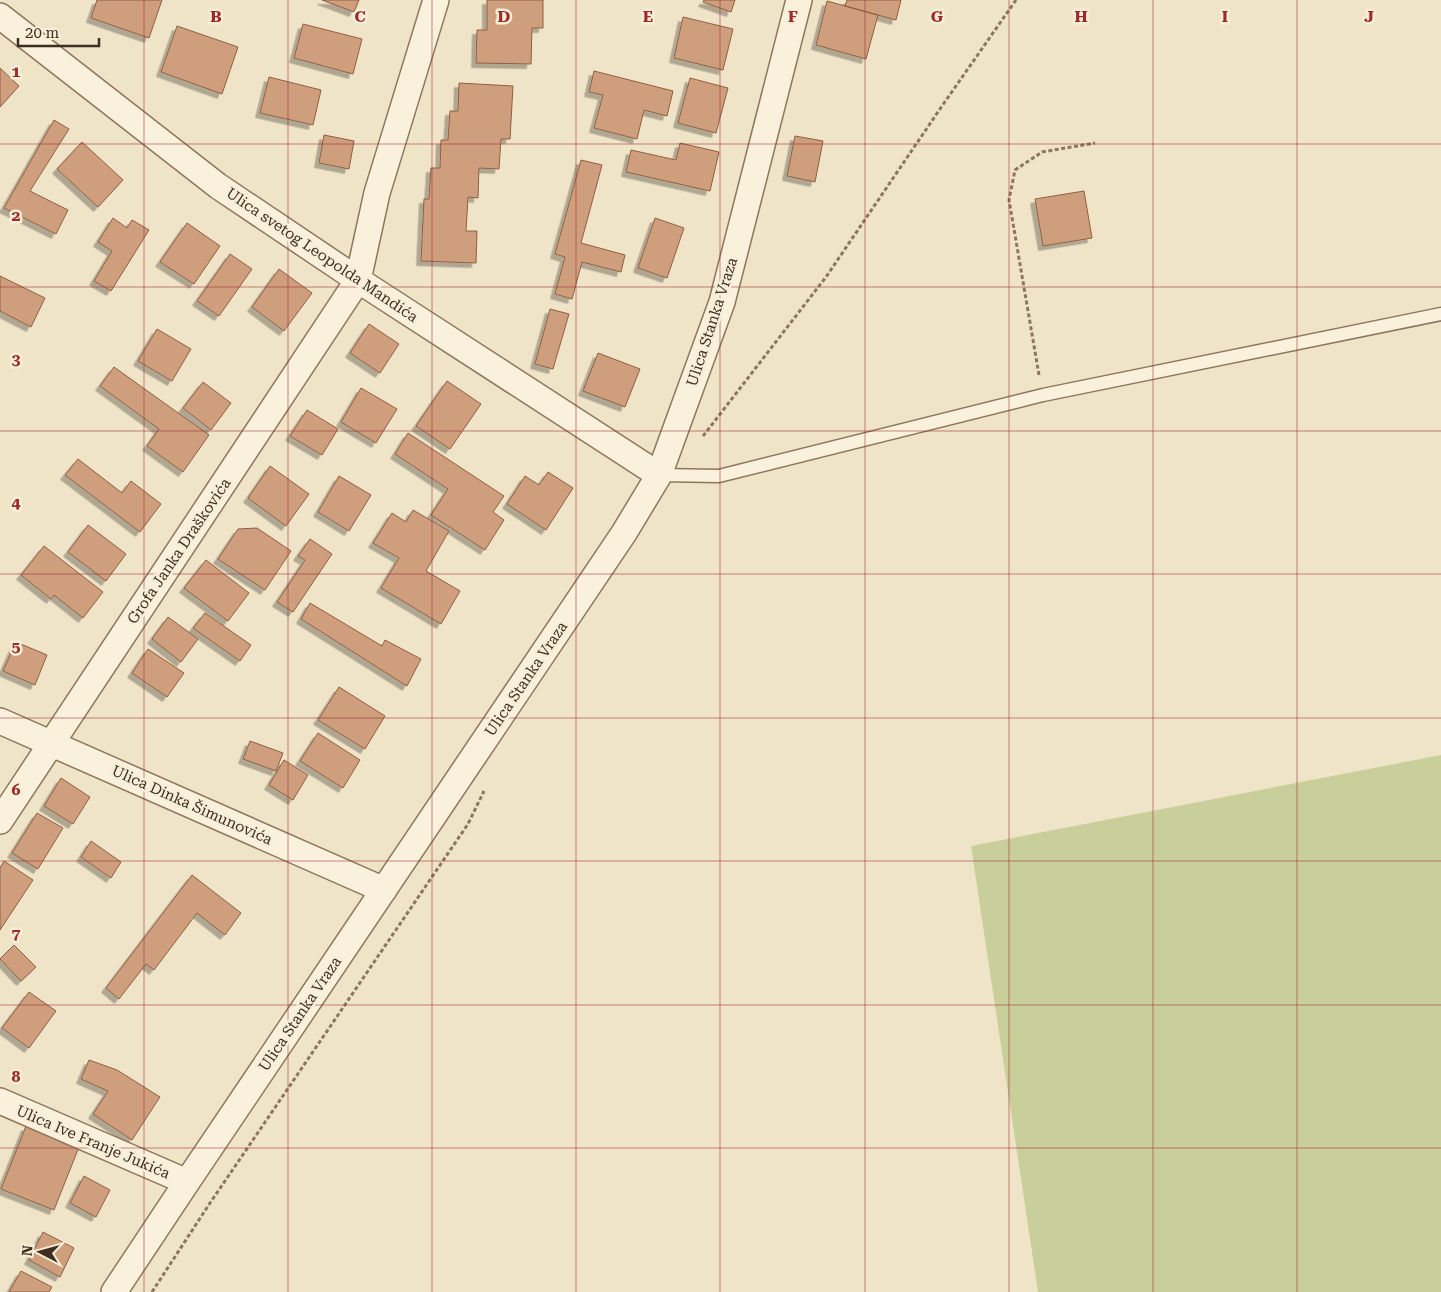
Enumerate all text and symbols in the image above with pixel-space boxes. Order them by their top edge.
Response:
text: B [210,7,222,26]
text: C [354,7,366,26]
text: D [498,7,511,26]
text: E [643,7,653,26]
text: F [788,7,798,26]
text: G [931,7,944,26]
text: H [1074,7,1088,26]
text: I [1222,7,1228,26]
text: J [1364,7,1374,26]
scale bar [18,15,99,47]
text: 20 m [25,24,60,42]
text: 1 [12,62,21,81]
street label: Ulica svetog Leopolda Mandića [223,184,421,326]
text: 2 [12,206,21,225]
street label: Ulica Stanka Vraza [683,255,741,389]
text: 3 [12,350,21,369]
street label: Grofa Janka Draškovića [124,475,234,627]
text: 4 [12,493,21,512]
street label: Ulica Stanka Vraza [481,618,571,740]
text: 5 [12,637,21,656]
street label: Ulica Dinka Šimunovića [109,761,275,849]
text: 6 [12,780,21,799]
text: 7 [12,924,21,943]
street label: Ulica Stanka Vraza [255,953,345,1075]
text: 8 [12,1067,21,1086]
street label: Ulica Ive Franje Jukića [13,1101,173,1183]
north arrow [15,1227,65,1277]
text: N [19,1244,36,1257]

